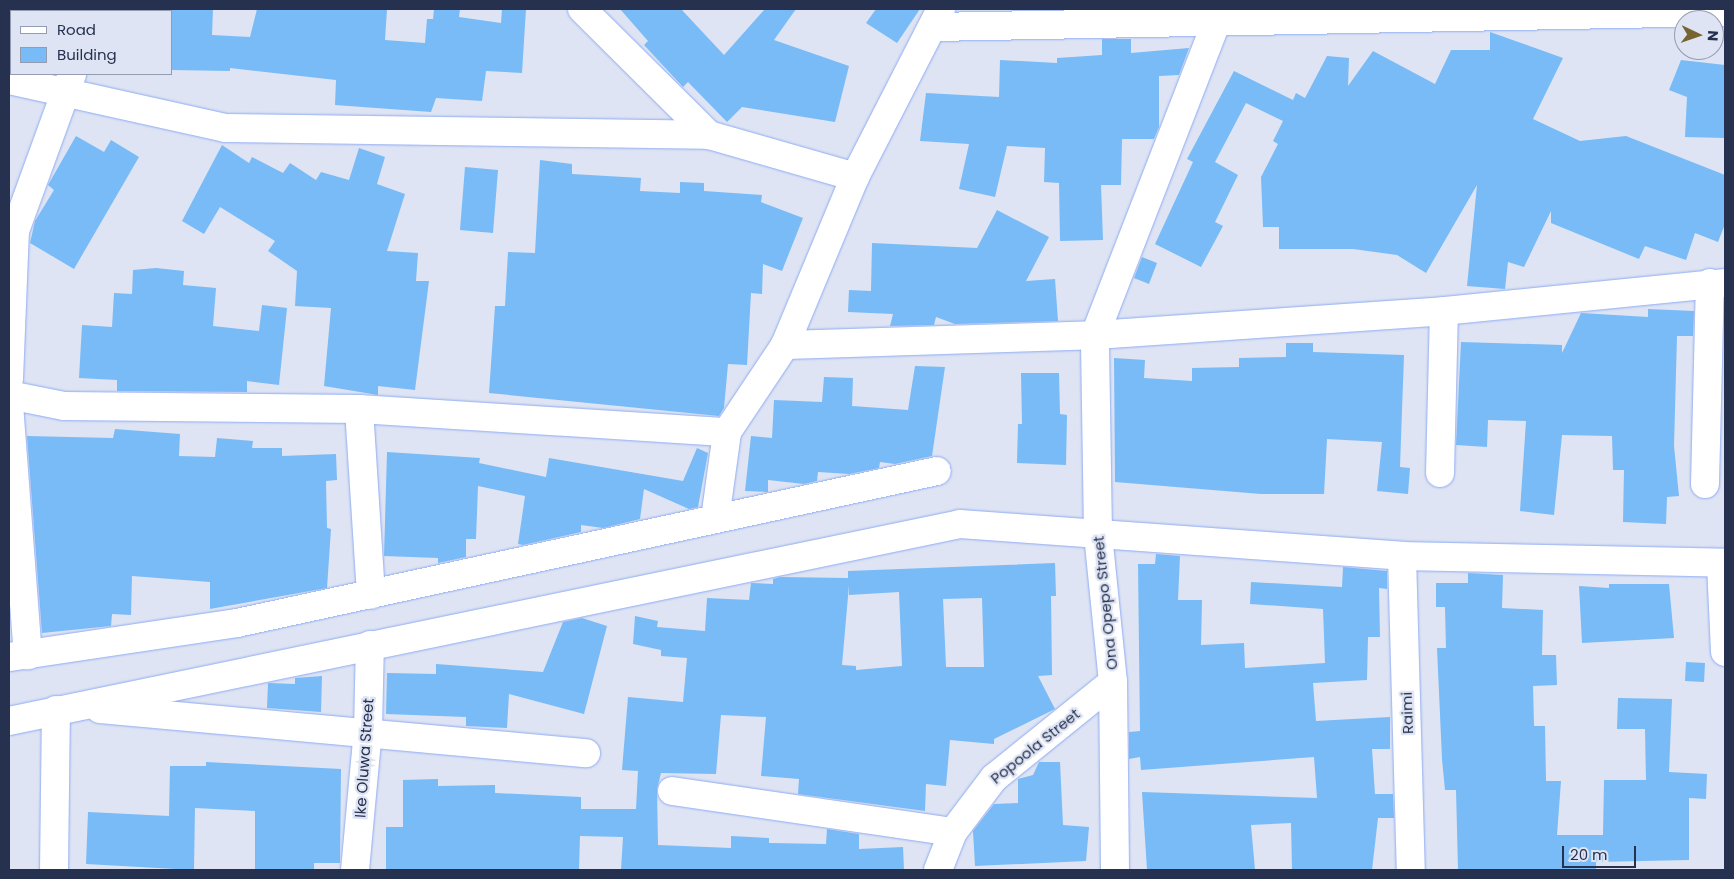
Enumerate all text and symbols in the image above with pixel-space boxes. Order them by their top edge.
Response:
legend [10,10,172,75]
north arrow [1674,10,1724,60]
text: Road [57,19,96,40]
text: N [1703,30,1723,42]
text: Building [57,44,117,65]
street label: Ona Opepo Street [1089,535,1121,671]
street label: Raimi [1397,692,1417,734]
street label: Ike Oluwa Street [351,697,377,819]
street label: Popoola Street [987,705,1083,787]
scale bar [1564,836,1638,868]
text: 20 m [1570,844,1608,865]

